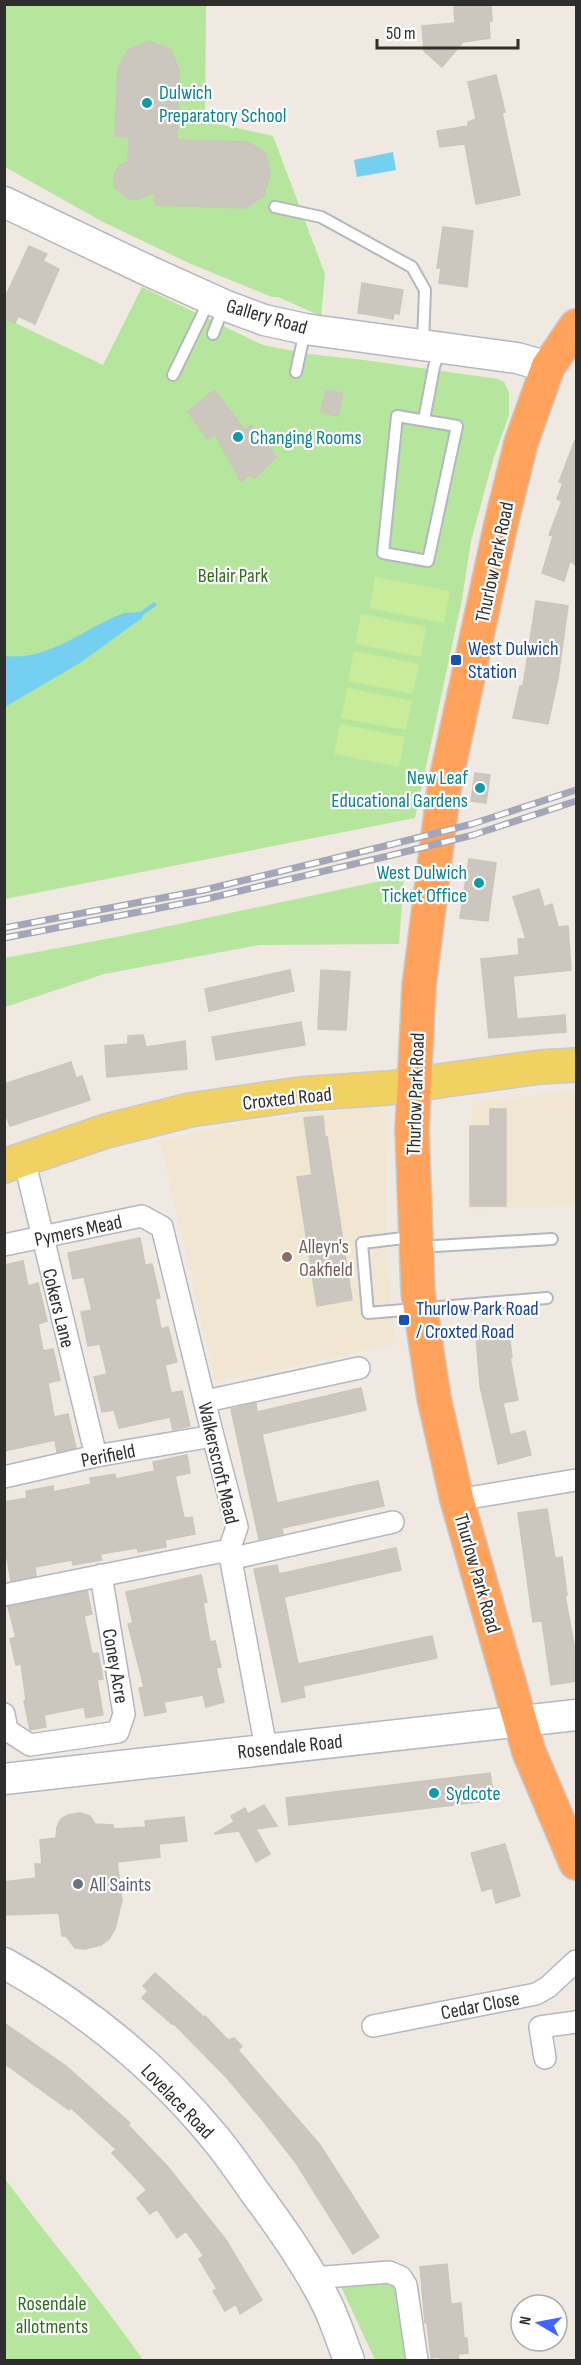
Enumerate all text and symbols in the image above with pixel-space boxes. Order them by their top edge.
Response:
scale bar [377,12,518,50]
text: 50 m [386,23,416,44]
place label: Dulwich Preparatory School [159,81,286,128]
marker: Dulwich Preparatory School [140,96,154,110]
street label: Gallery Road [223,294,310,340]
place label: Changing Rooms [250,426,362,450]
marker: Changing Rooms [231,430,245,444]
street label: Thurlow Park Road [470,500,519,625]
park label: Belair Park [198,564,268,588]
place label: West Dulwich Station [468,637,559,684]
marker: West Dulwich Station [449,653,463,667]
place label: New Leaf Educational Gardens [331,766,468,813]
marker: New Leaf Educational Gardens [473,781,487,795]
place label: West Dulwich Ticket Office [376,861,467,908]
marker: West Dulwich Ticket Office [472,876,486,890]
street label: Thurlow Park Road [402,1032,430,1156]
street label: Croxted Road [241,1082,333,1116]
street label: Pymers Mead [32,1210,124,1252]
place label: Alleyn's Oakfield [298,1235,353,1282]
marker: Alleyn's Oakfield [280,1250,294,1264]
street label: Cokers Lane [37,1266,79,1350]
place label: Thurlow Park Road / Croxted Road [416,1297,539,1344]
marker: Thurlow Park Road / Croxted Road [397,1313,411,1327]
street label: Walkerscroft Mead [192,1400,244,1527]
street label: Perifield [79,1439,137,1473]
street label: Thurlow Park Road [449,1511,505,1636]
street label: Coney Acre [97,1627,133,1705]
street label: Rosendale Road [236,1730,344,1764]
place label: Sydcote [446,1782,501,1806]
marker: Sydcote [427,1786,441,1800]
place label: All Saints [89,1873,151,1897]
marker: All Saints [71,1877,85,1891]
street label: Cedar Close [439,1987,521,2025]
street label: Lovelace Road [136,2059,219,2144]
park label: Rosendale allotments [16,2292,88,2339]
north arrow [509,2293,569,2353]
text: N [516,2315,536,2327]

